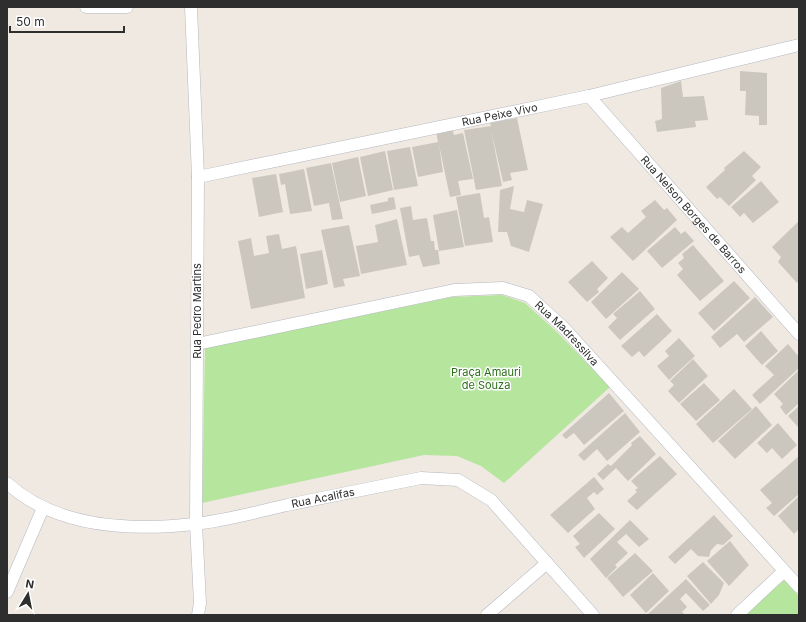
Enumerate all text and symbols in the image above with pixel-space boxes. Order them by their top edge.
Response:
scale bar [10,8,124,34]
text: 50 m [16,14,45,29]
street label: Rua Peixe Vivo [460,100,539,129]
street label: Rua Nelson Borges de Barros [638,153,749,276]
street label: Rua Pedro Martins [190,263,204,359]
street label: Rua Madressilva [532,298,602,369]
park label: Praça Amauri de Souza [451,365,521,392]
street label: Rua Acalifas [290,484,356,511]
north arrow [8,574,48,614]
text: N [24,577,35,592]

